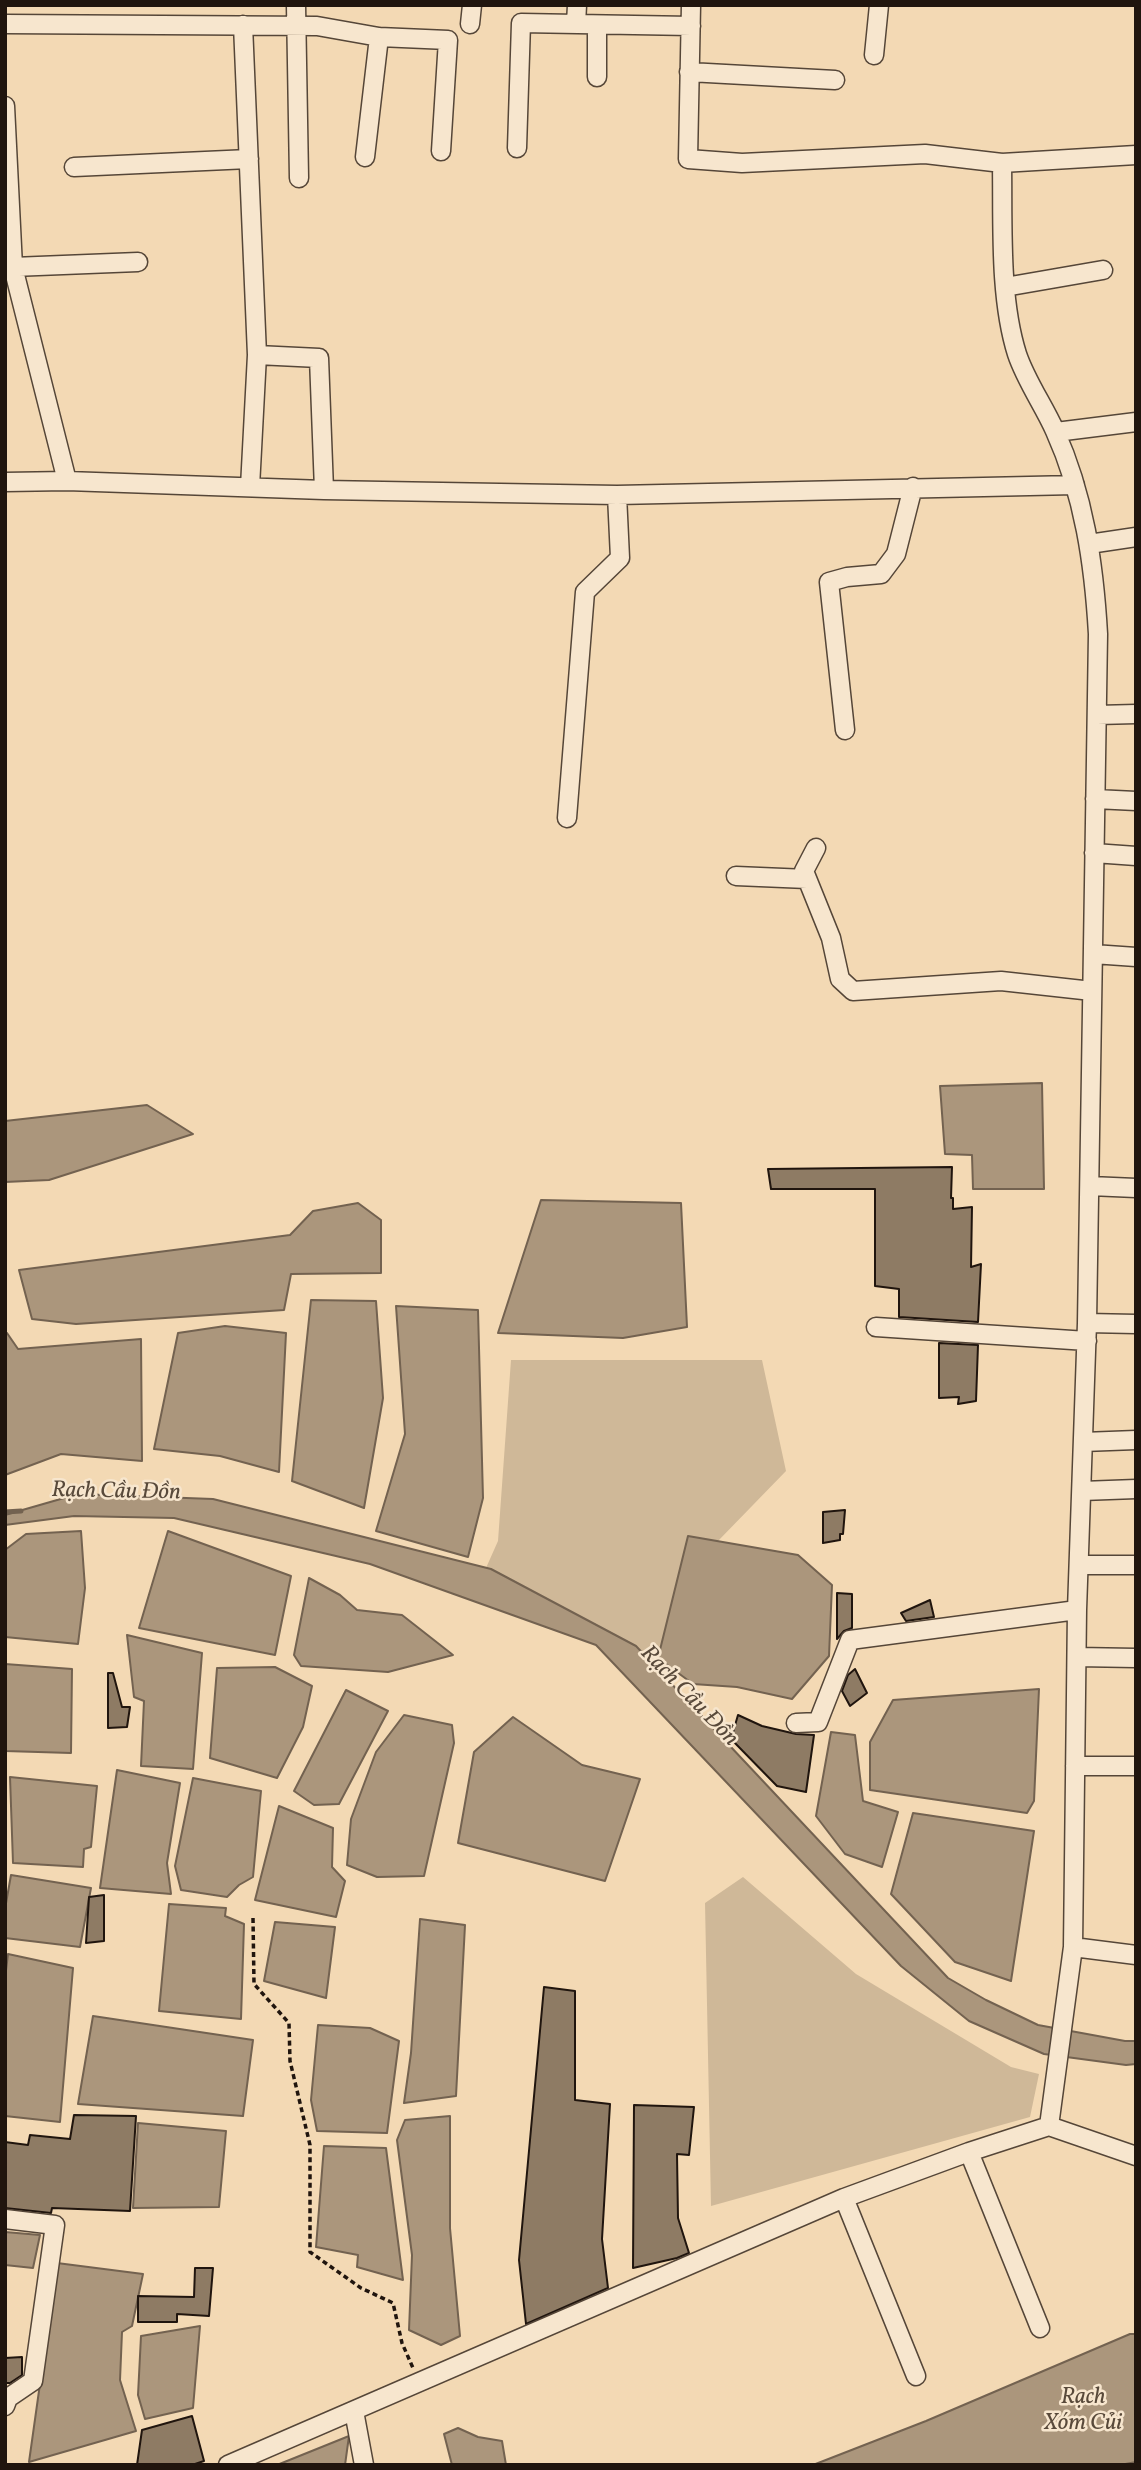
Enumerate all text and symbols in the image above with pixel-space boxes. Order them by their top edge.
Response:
water label: Rạch Cầu Đồn [51,1478,181,1508]
water label: Rạch Cầu Đồn [633,1641,743,1753]
water label: Rạch Xóm Củi [1044,2385,1122,2439]

